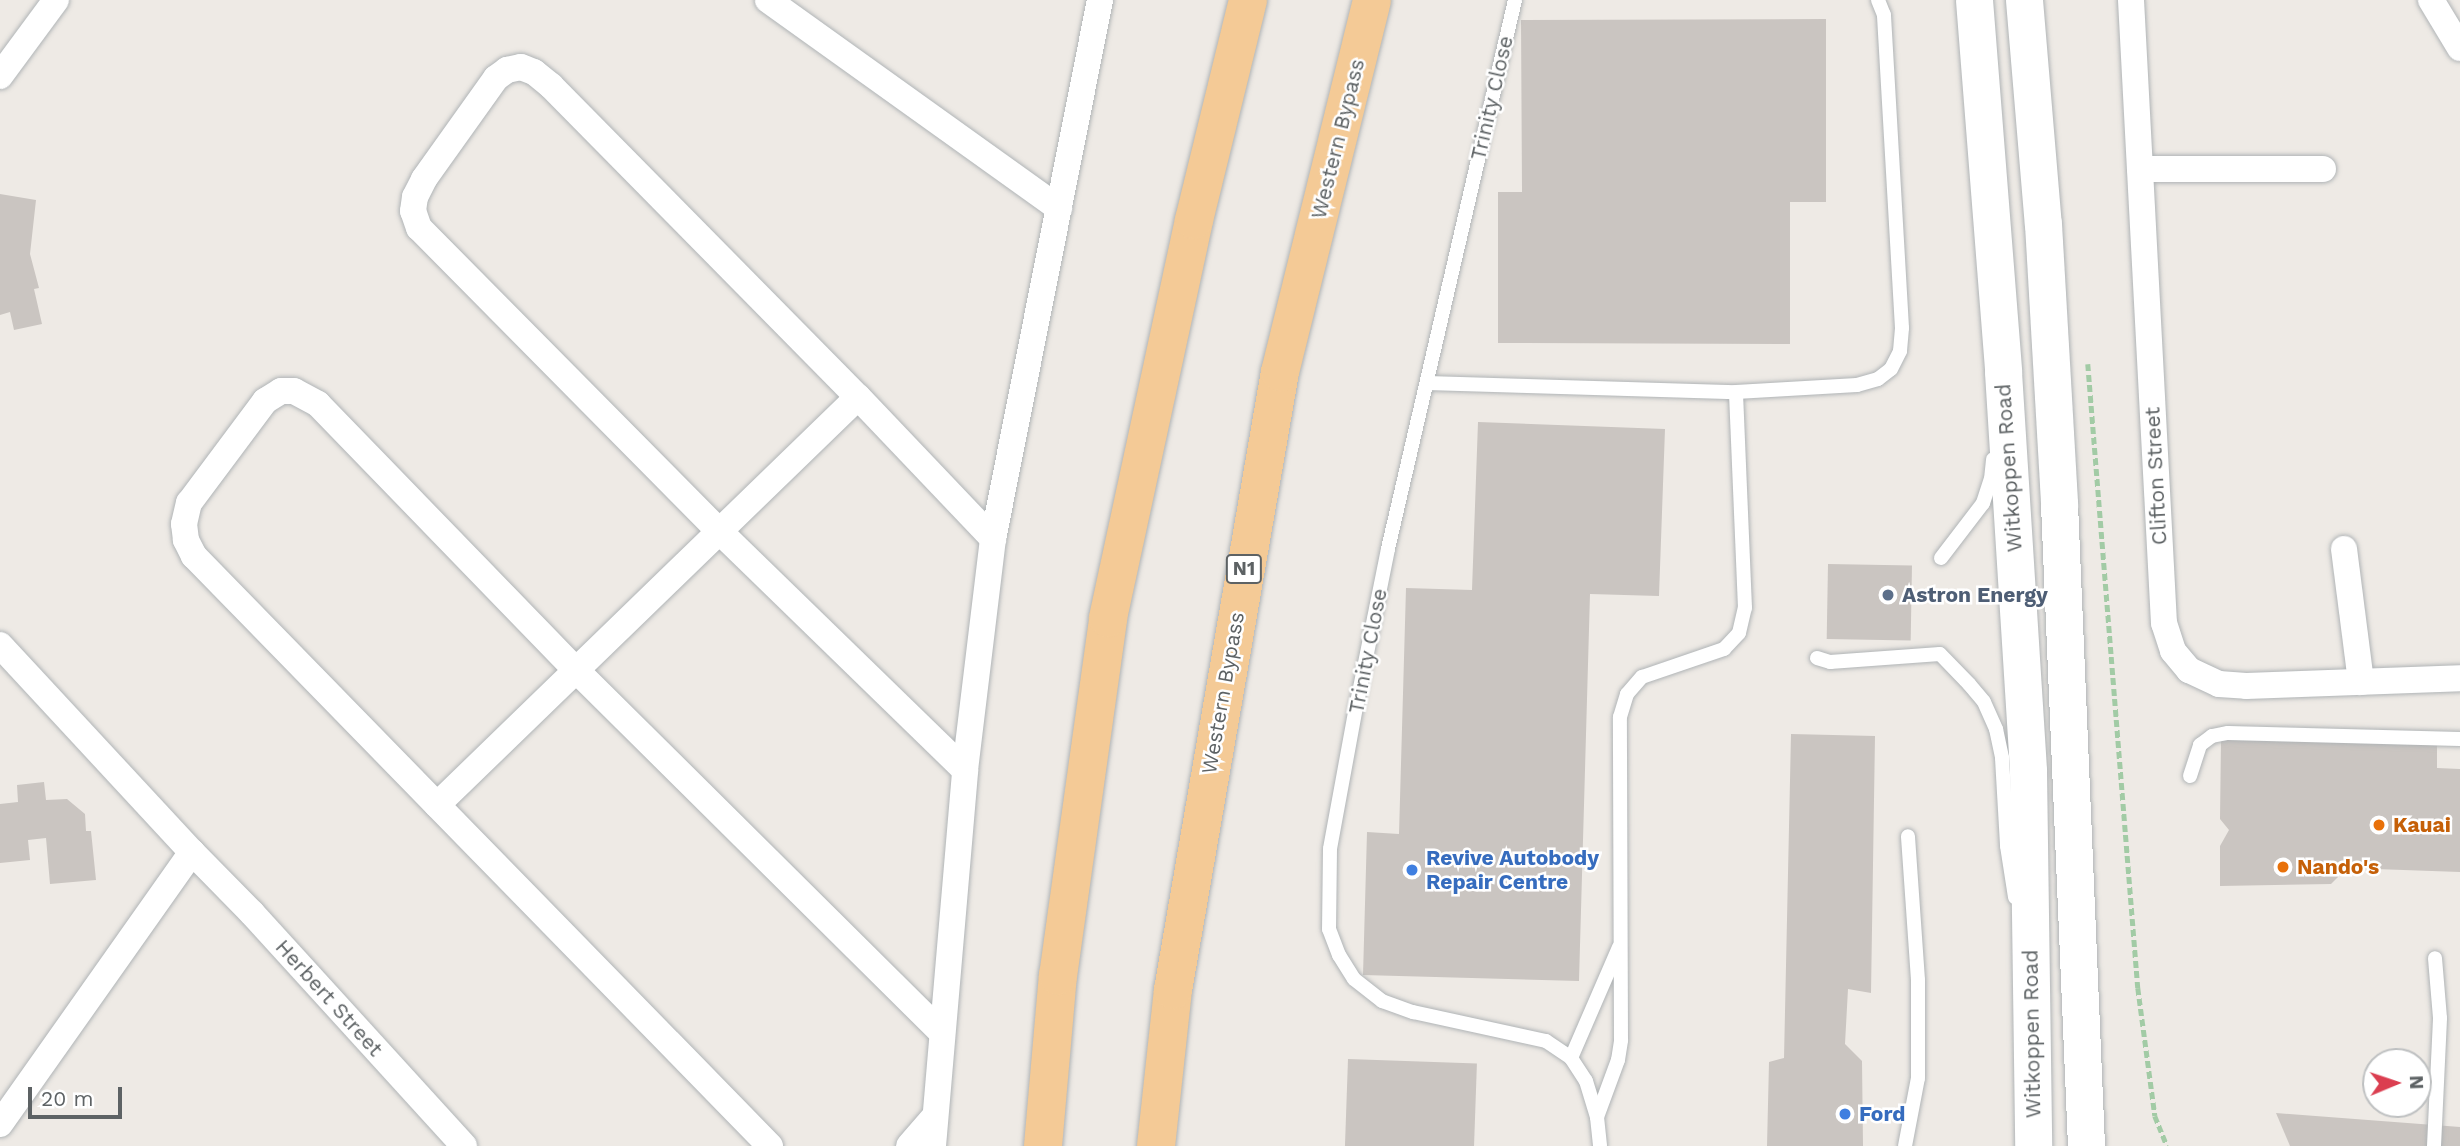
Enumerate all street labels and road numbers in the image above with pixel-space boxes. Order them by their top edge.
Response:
street label: Trinity Close [1465,33,1519,163]
street label: Western Bypass [1306,56,1370,222]
street label: Witkoppen Road [1991,383,2027,553]
street label: Clifton Street [2140,406,2172,546]
road number: N1 [1225,554,1263,584]
street label: Trinity Close [1343,586,1393,716]
street label: Western Bypass [1196,610,1250,776]
street label: Herbert Street [270,934,388,1062]
street label: Witkoppen Road [2018,950,2046,1118]

